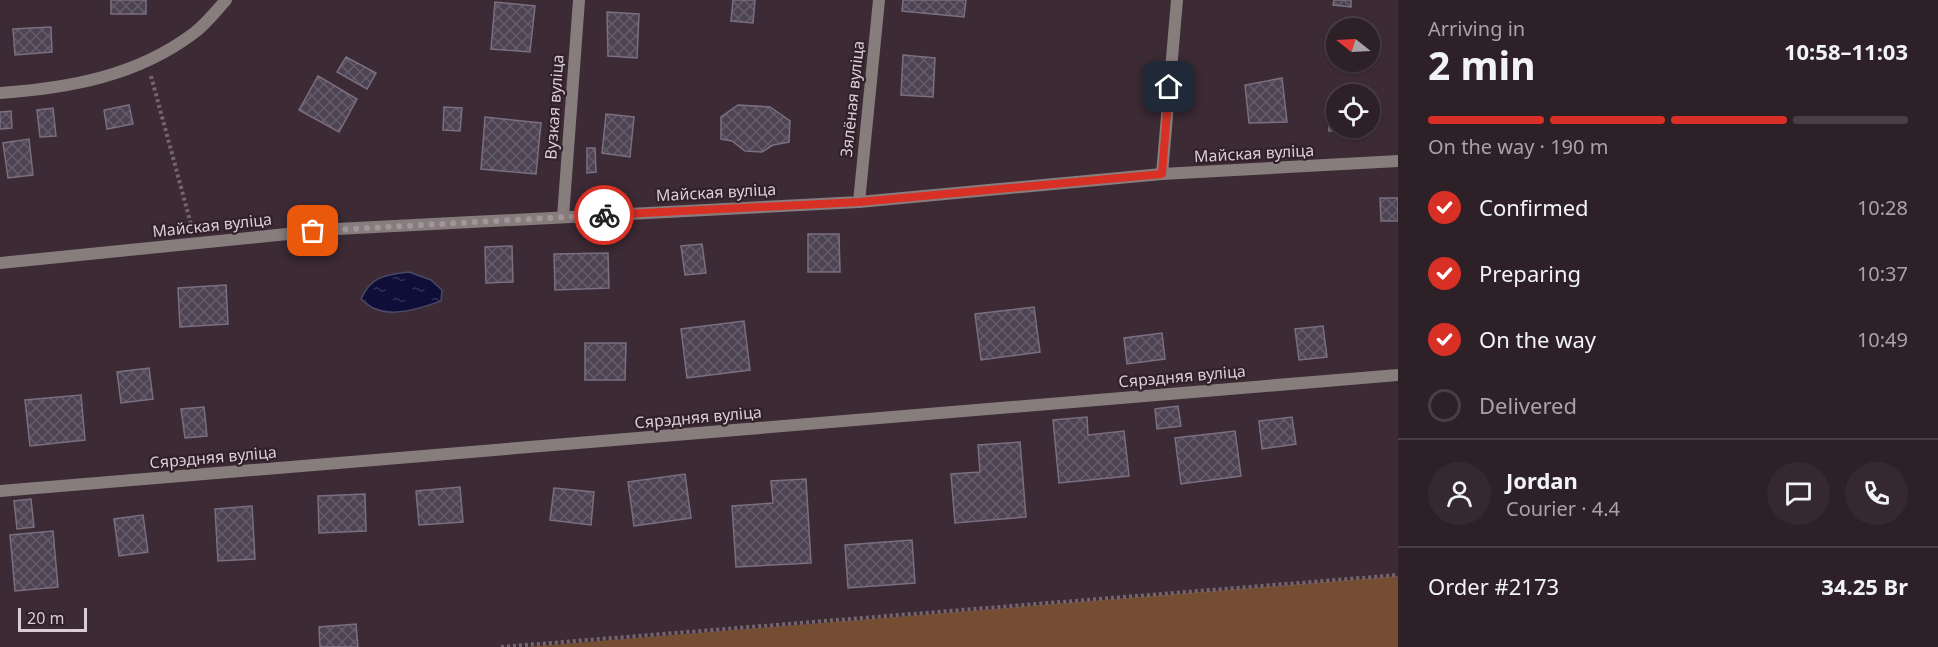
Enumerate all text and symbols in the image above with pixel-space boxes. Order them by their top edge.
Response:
text: Arriving in [1428,15,1525,42]
north arrow [1326,18,1380,72]
map controls [1326,18,1380,138]
text: 10:58–11:03 [1784,36,1908,66]
text: 2 min [1428,38,1535,91]
street label: Зялёная вуліца [835,40,869,158]
street label: Вузкая вуліца [539,54,569,160]
pin [1143,61,1194,112]
icon: home [1152,70,1185,103]
button: locate [1326,84,1380,138]
text: On the way · 190 m [1428,133,1608,160]
street label: Майская вуліца [1193,139,1315,167]
street label: Майская вуліца [655,178,777,206]
courier [574,185,634,245]
icon: check [1428,191,1461,224]
text: Confirmed [1479,192,1589,222]
text: 10:28 [1857,194,1908,221]
icon: bike [588,199,621,232]
pin [287,205,338,256]
street label: Майская вуліца [151,208,273,242]
icon: bag [296,214,329,247]
icon: check [1428,257,1461,290]
text: Preparing [1479,258,1581,288]
text: 10:37 [1857,260,1908,287]
icon: check [1428,323,1461,356]
text: On the way [1479,324,1596,354]
text: 10:49 [1857,326,1908,353]
street label: Сярэдняя вуліца [1118,359,1246,393]
text: Delivered [1479,390,1577,420]
street label: Сярэдняя вуліца [634,400,762,434]
street label: Сярэдняя вуліца [149,440,277,474]
button: person [1428,462,1491,525]
button: chat [1767,462,1830,525]
button: phone [1845,462,1908,525]
text: Jordan [1506,465,1578,495]
text: Courier · 4.4 [1506,495,1620,522]
text: Order #2173 [1428,571,1559,601]
text: 34.25 Br [1821,571,1908,601]
scale bar [18,605,87,632]
text: 20 m [27,607,64,629]

